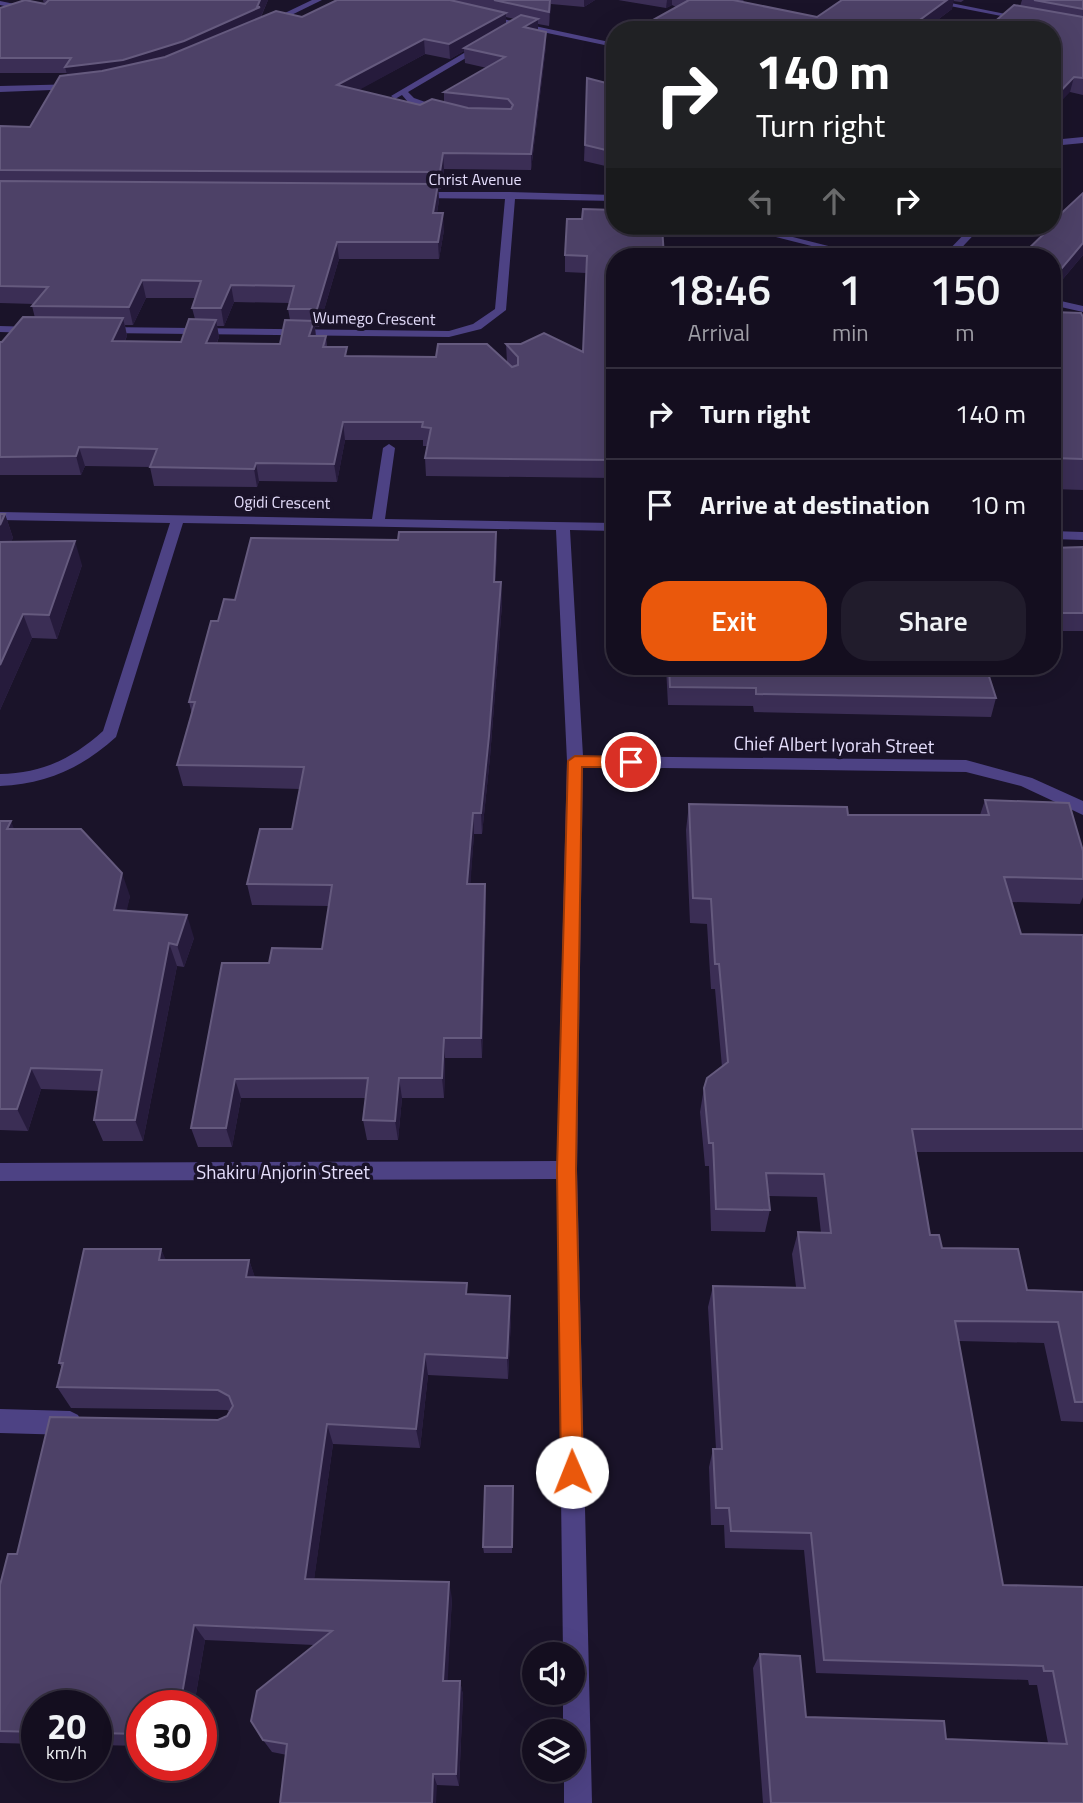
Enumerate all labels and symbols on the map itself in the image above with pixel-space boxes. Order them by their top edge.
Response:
street label: Christ Avenue [429,167,521,191]
street label: Wumego Crescent [312,305,436,331]
street label: Ogidi Crescent [234,489,331,515]
street label: Chief Albert Iyorah Street [733,728,935,760]
pin [601,732,661,792]
street label: Shakiru Anjorin Street [196,1157,370,1186]
position arrow [535,1435,609,1509]
speed limit sign: 30 [126,1690,217,1781]

